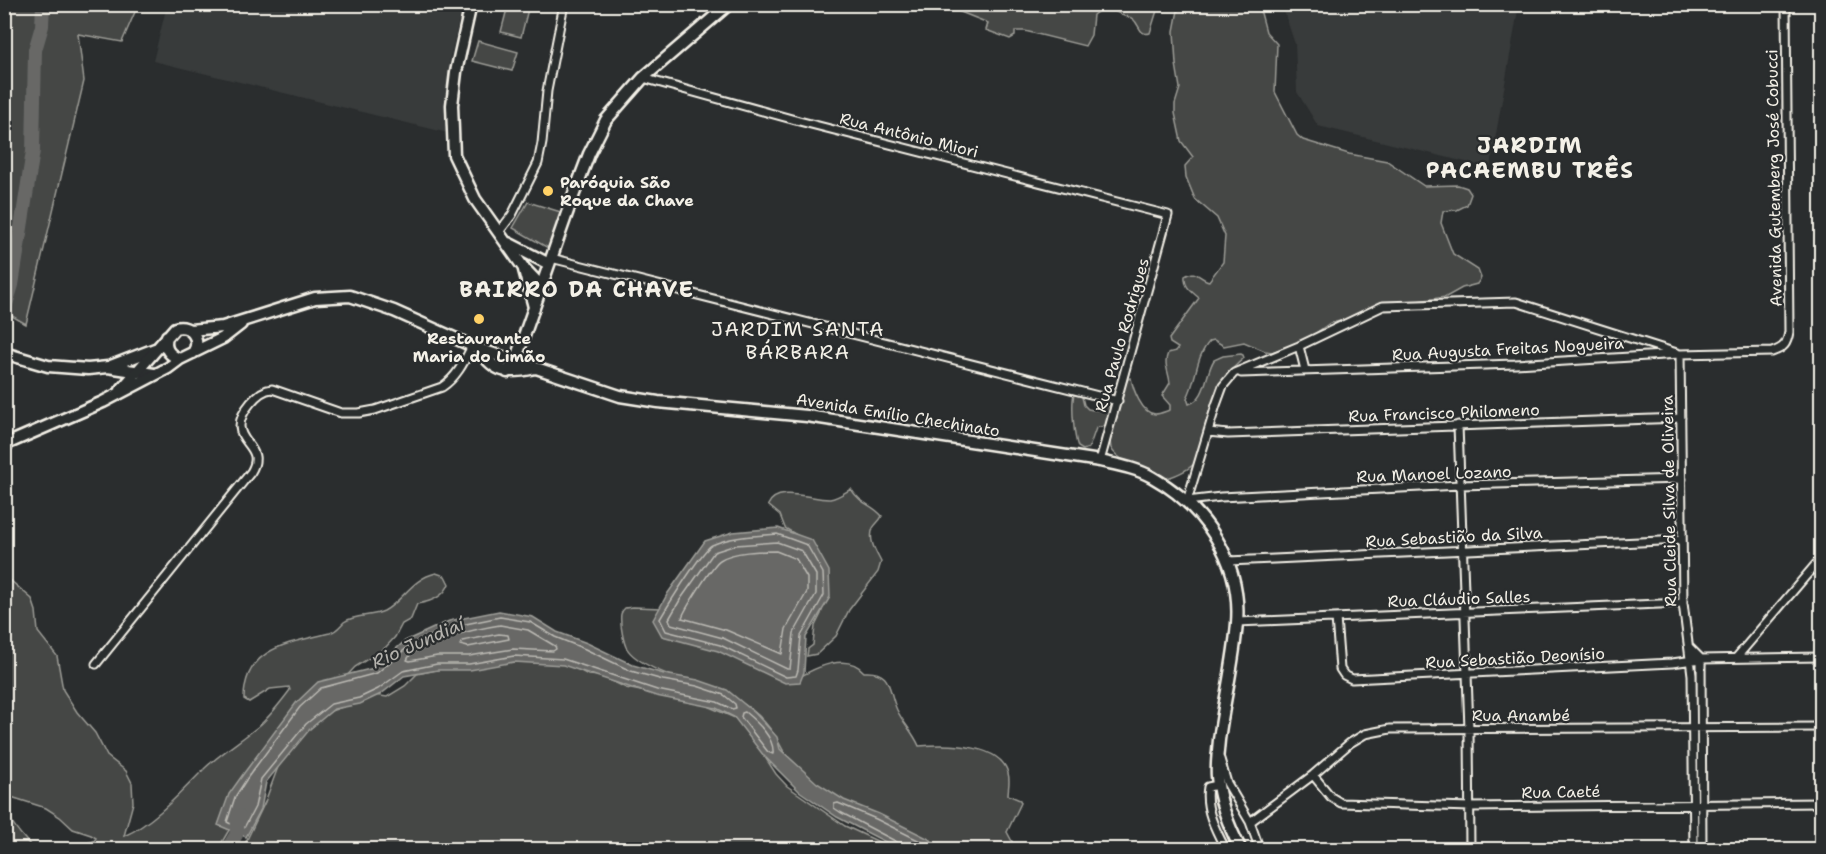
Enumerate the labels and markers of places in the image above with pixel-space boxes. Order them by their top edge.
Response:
place label: Paróquia São Roque da Chave [560,172,694,211]
marker: Paróquia São Roque da Chave [541,184,555,198]
marker: Restaurante Maria do Limão [472,312,486,326]
place label: Restaurante Maria do Limão [413,328,545,367]

